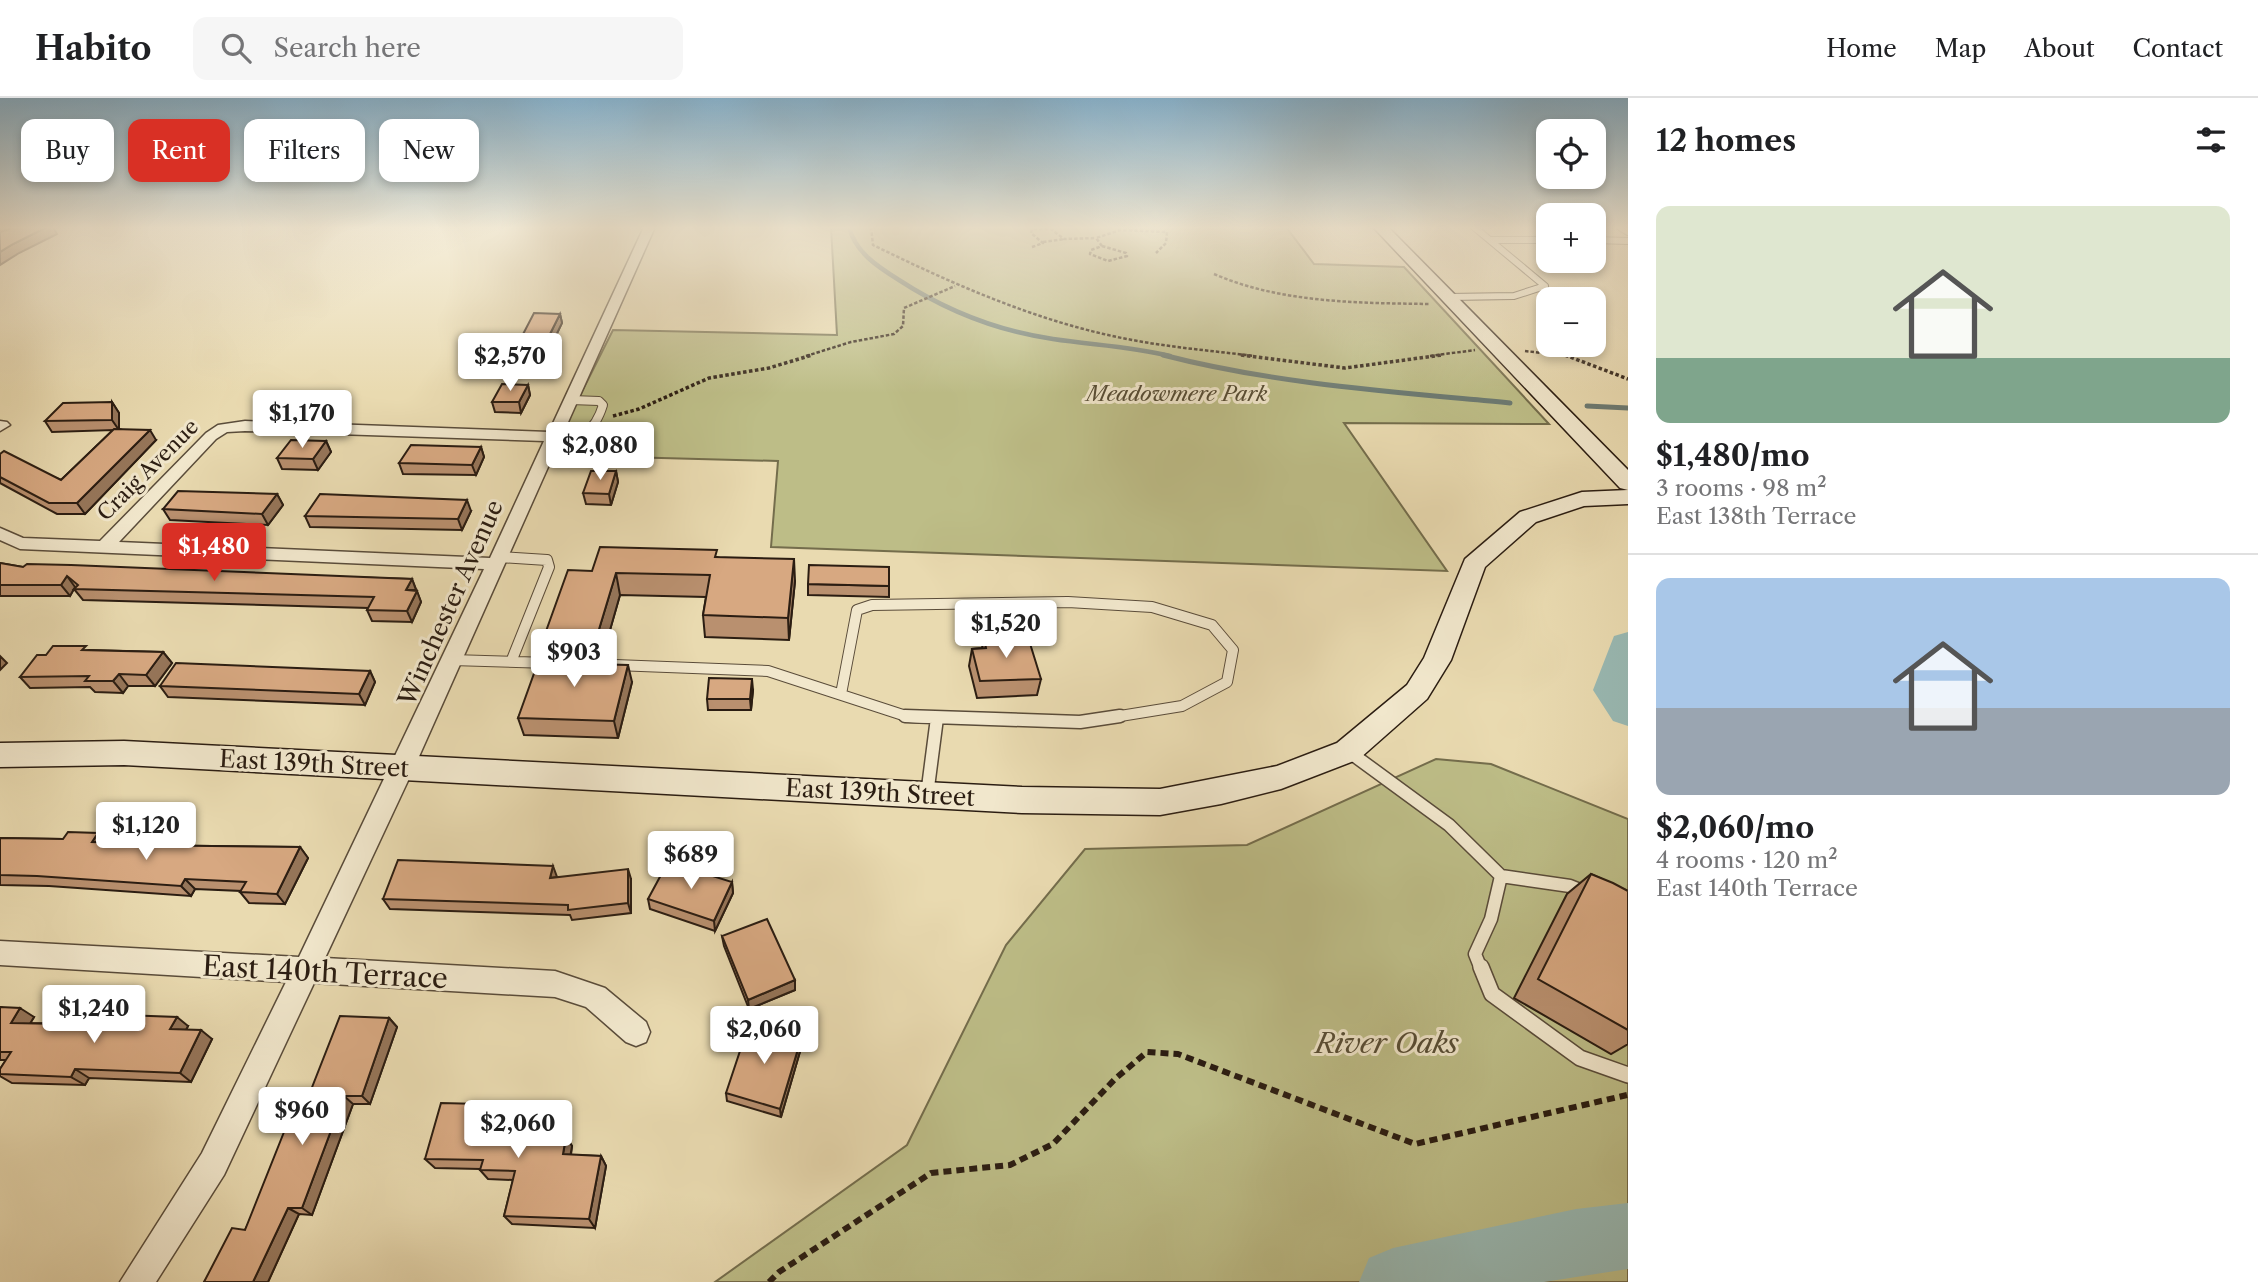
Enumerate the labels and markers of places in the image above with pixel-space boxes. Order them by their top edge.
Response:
pin: $2,570 [453,334,567,393]
pin: $1,170 [245,390,359,450]
pin: $2,080 [543,422,657,482]
pin: $1,480 [157,524,271,583]
pin: $1,520 [949,601,1063,660]
pin: $903 [533,630,615,689]
pin: $1,120 [89,802,203,862]
pin: $689 [650,832,732,891]
pin: $1,240 [37,986,151,1045]
pin: $2,060 [707,1006,821,1066]
pin: $960 [261,1088,343,1147]
pin: $2,060 [461,1100,575,1160]

